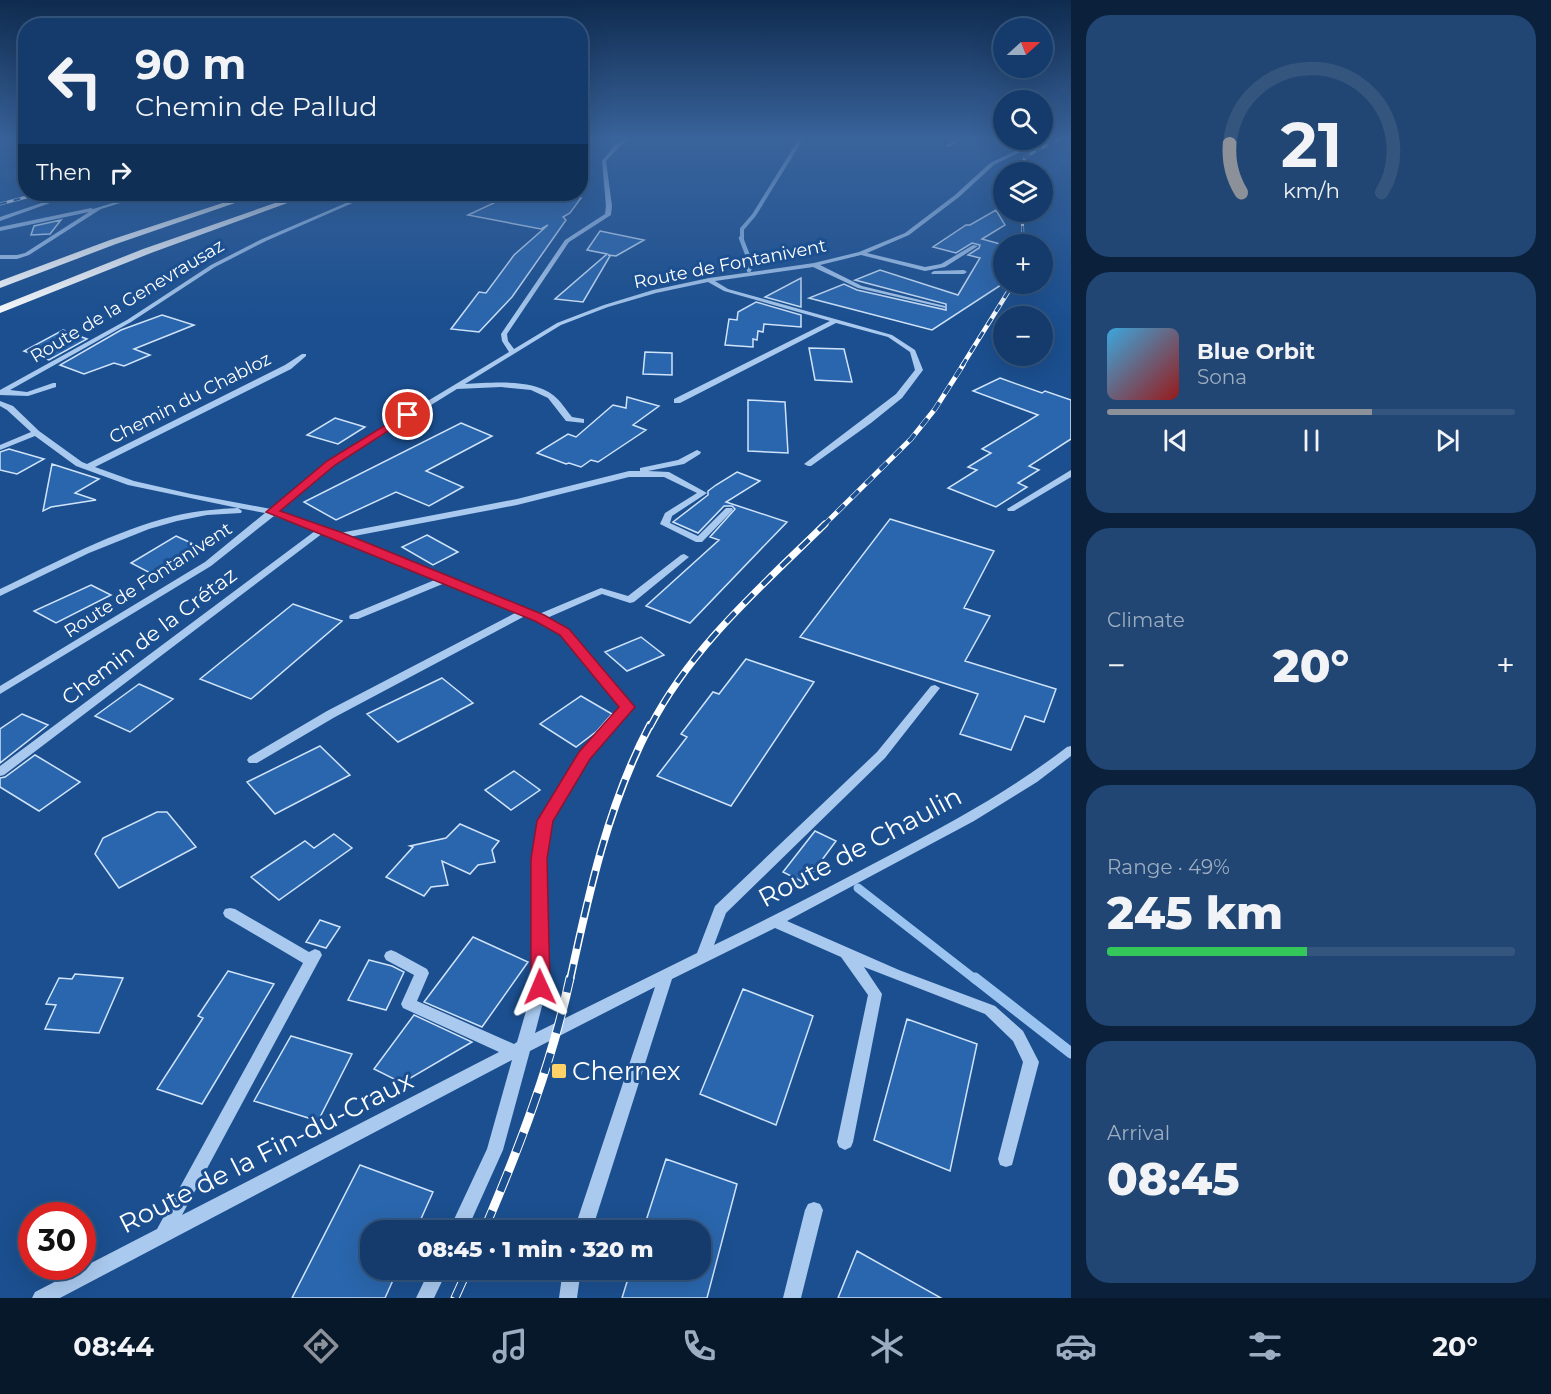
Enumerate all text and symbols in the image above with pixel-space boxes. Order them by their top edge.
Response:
north arrow [993,18,1053,78]
map controls [993,18,1053,366]
text: 90 m [135,38,246,90]
icon: left [36,42,114,120]
text: Chemin de Pallud [135,90,378,123]
button: search [993,90,1053,150]
text: 21 [1280,107,1342,183]
icon: right [104,156,137,189]
text: Then [36,159,92,186]
button: layers [993,162,1053,222]
text: km/h [1282,177,1340,203]
street label: Route de la Genevrausaz [26,234,228,368]
button: + [993,234,1053,294]
street label: Route de Fontanivent [632,235,828,293]
button: − [993,306,1053,366]
text: Blue Orbit [1197,338,1315,365]
street label: Chemin du Chabloz [105,348,275,448]
text: Sona [1197,365,1247,389]
pin [382,389,433,440]
icon: arrive [391,398,424,431]
icon: previous [1159,424,1192,457]
icon: pause [1295,424,1328,457]
icon: next [1431,424,1464,457]
street label: Route de Fontanivent [60,517,236,643]
street label: Chemin de la Crétaz [57,562,241,710]
text: Climate [1107,608,1185,632]
text: 20° [1273,638,1349,693]
text: − [1107,645,1126,685]
text: + [1496,645,1515,685]
street label: Route de Chaulin [753,780,967,914]
text: Range · 49% [1107,855,1230,879]
text: 245 km [1107,885,1283,940]
position arrow [508,955,572,1019]
place label: Chernex [572,1055,681,1087]
marker: Chernex [550,1062,568,1080]
street label: Route de la Fin-du-Craux [114,1064,418,1240]
text: Arrival [1107,1121,1170,1145]
text: 08:45 [1107,1151,1239,1206]
speed limit sign: 30 [18,1202,96,1280]
text: 08:45 · 1 min · 320 m [418,1236,653,1263]
icon: directions [300,1325,342,1367]
icon: music [489,1325,531,1367]
icon: phone [678,1325,720,1367]
icon: climate [866,1325,908,1367]
icon: car [1055,1325,1097,1367]
icon: filters [1244,1325,1286,1367]
text: 08:44 [73,1330,154,1363]
text: 20° [1432,1330,1478,1363]

